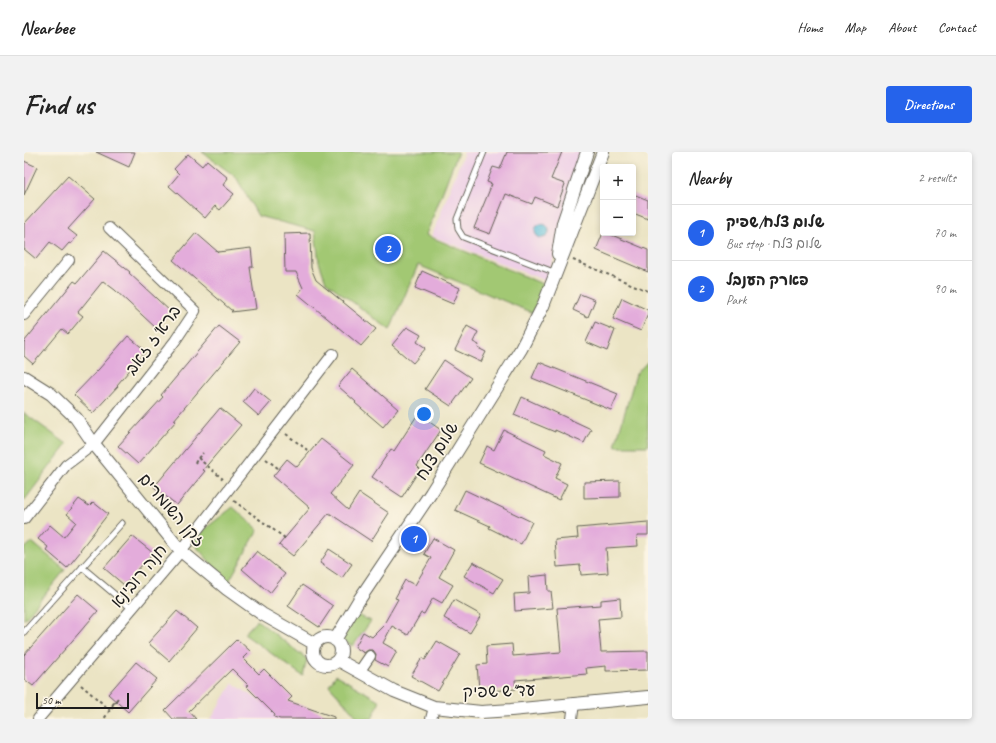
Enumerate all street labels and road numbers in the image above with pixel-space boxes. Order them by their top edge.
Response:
street label: ברא"ז זאב [121,301,185,379]
street label: שלום צלח [411,417,463,484]
street label: זקן השומרים [134,469,210,551]
street label: חנה רובינא [106,540,172,612]
street label: עד"ש שפיק [462,679,536,703]

